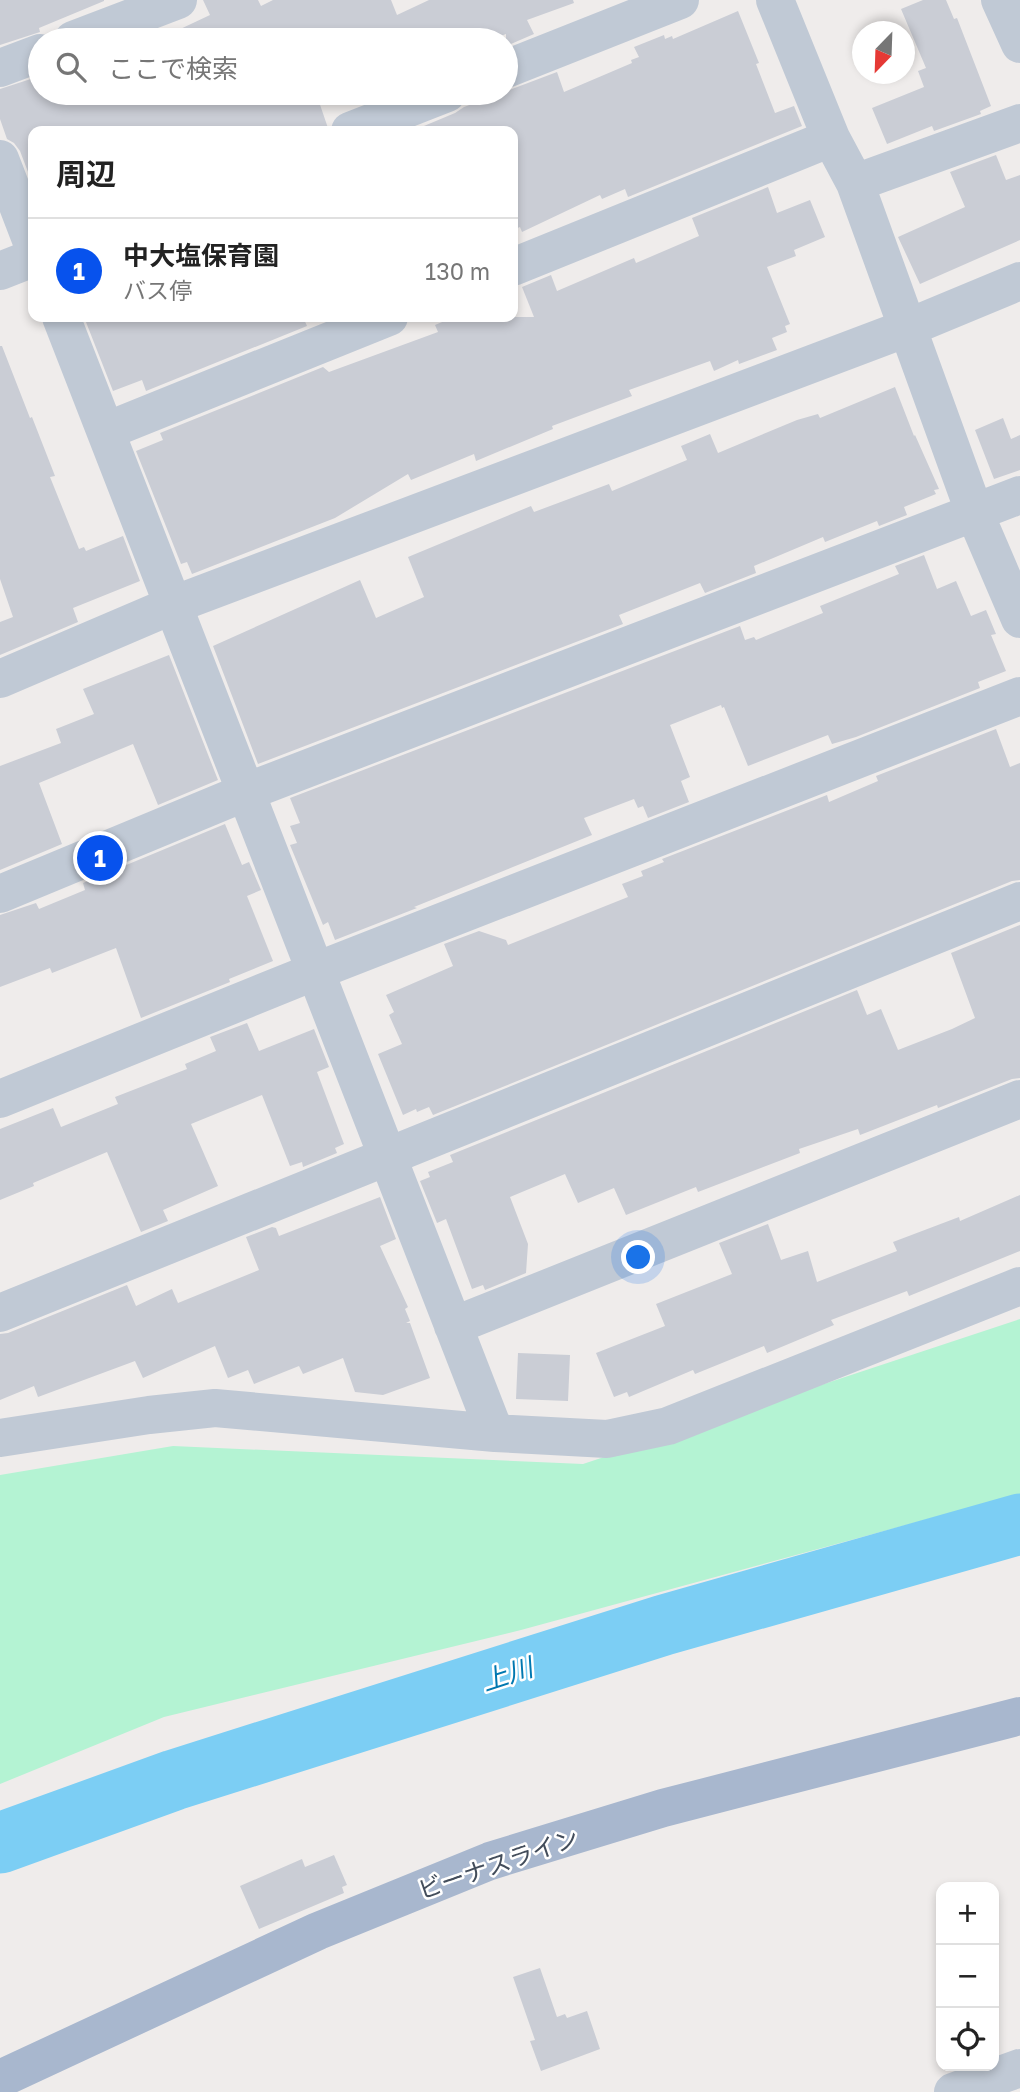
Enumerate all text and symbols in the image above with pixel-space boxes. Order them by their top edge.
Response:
north arrow [852,21,915,84]
search box [28,28,518,105]
icon: search [52,48,90,86]
text: ここで検索 [108,53,238,84]
text: 周辺 [56,156,116,192]
text: 中大塩保育園 [123,240,279,271]
text: 1 [73,257,85,285]
text: 130 m [425,257,490,285]
text: バス停 [123,276,192,304]
pin: 1 [77,832,123,884]
your location [621,1240,655,1274]
water label: 上川 [477,1650,539,1697]
street label: ビーナスライン [414,1822,582,1904]
map controls [936,1882,999,2071]
button: + [936,1882,999,1945]
button: − [936,1945,999,2008]
button: locate [936,2008,999,2071]

